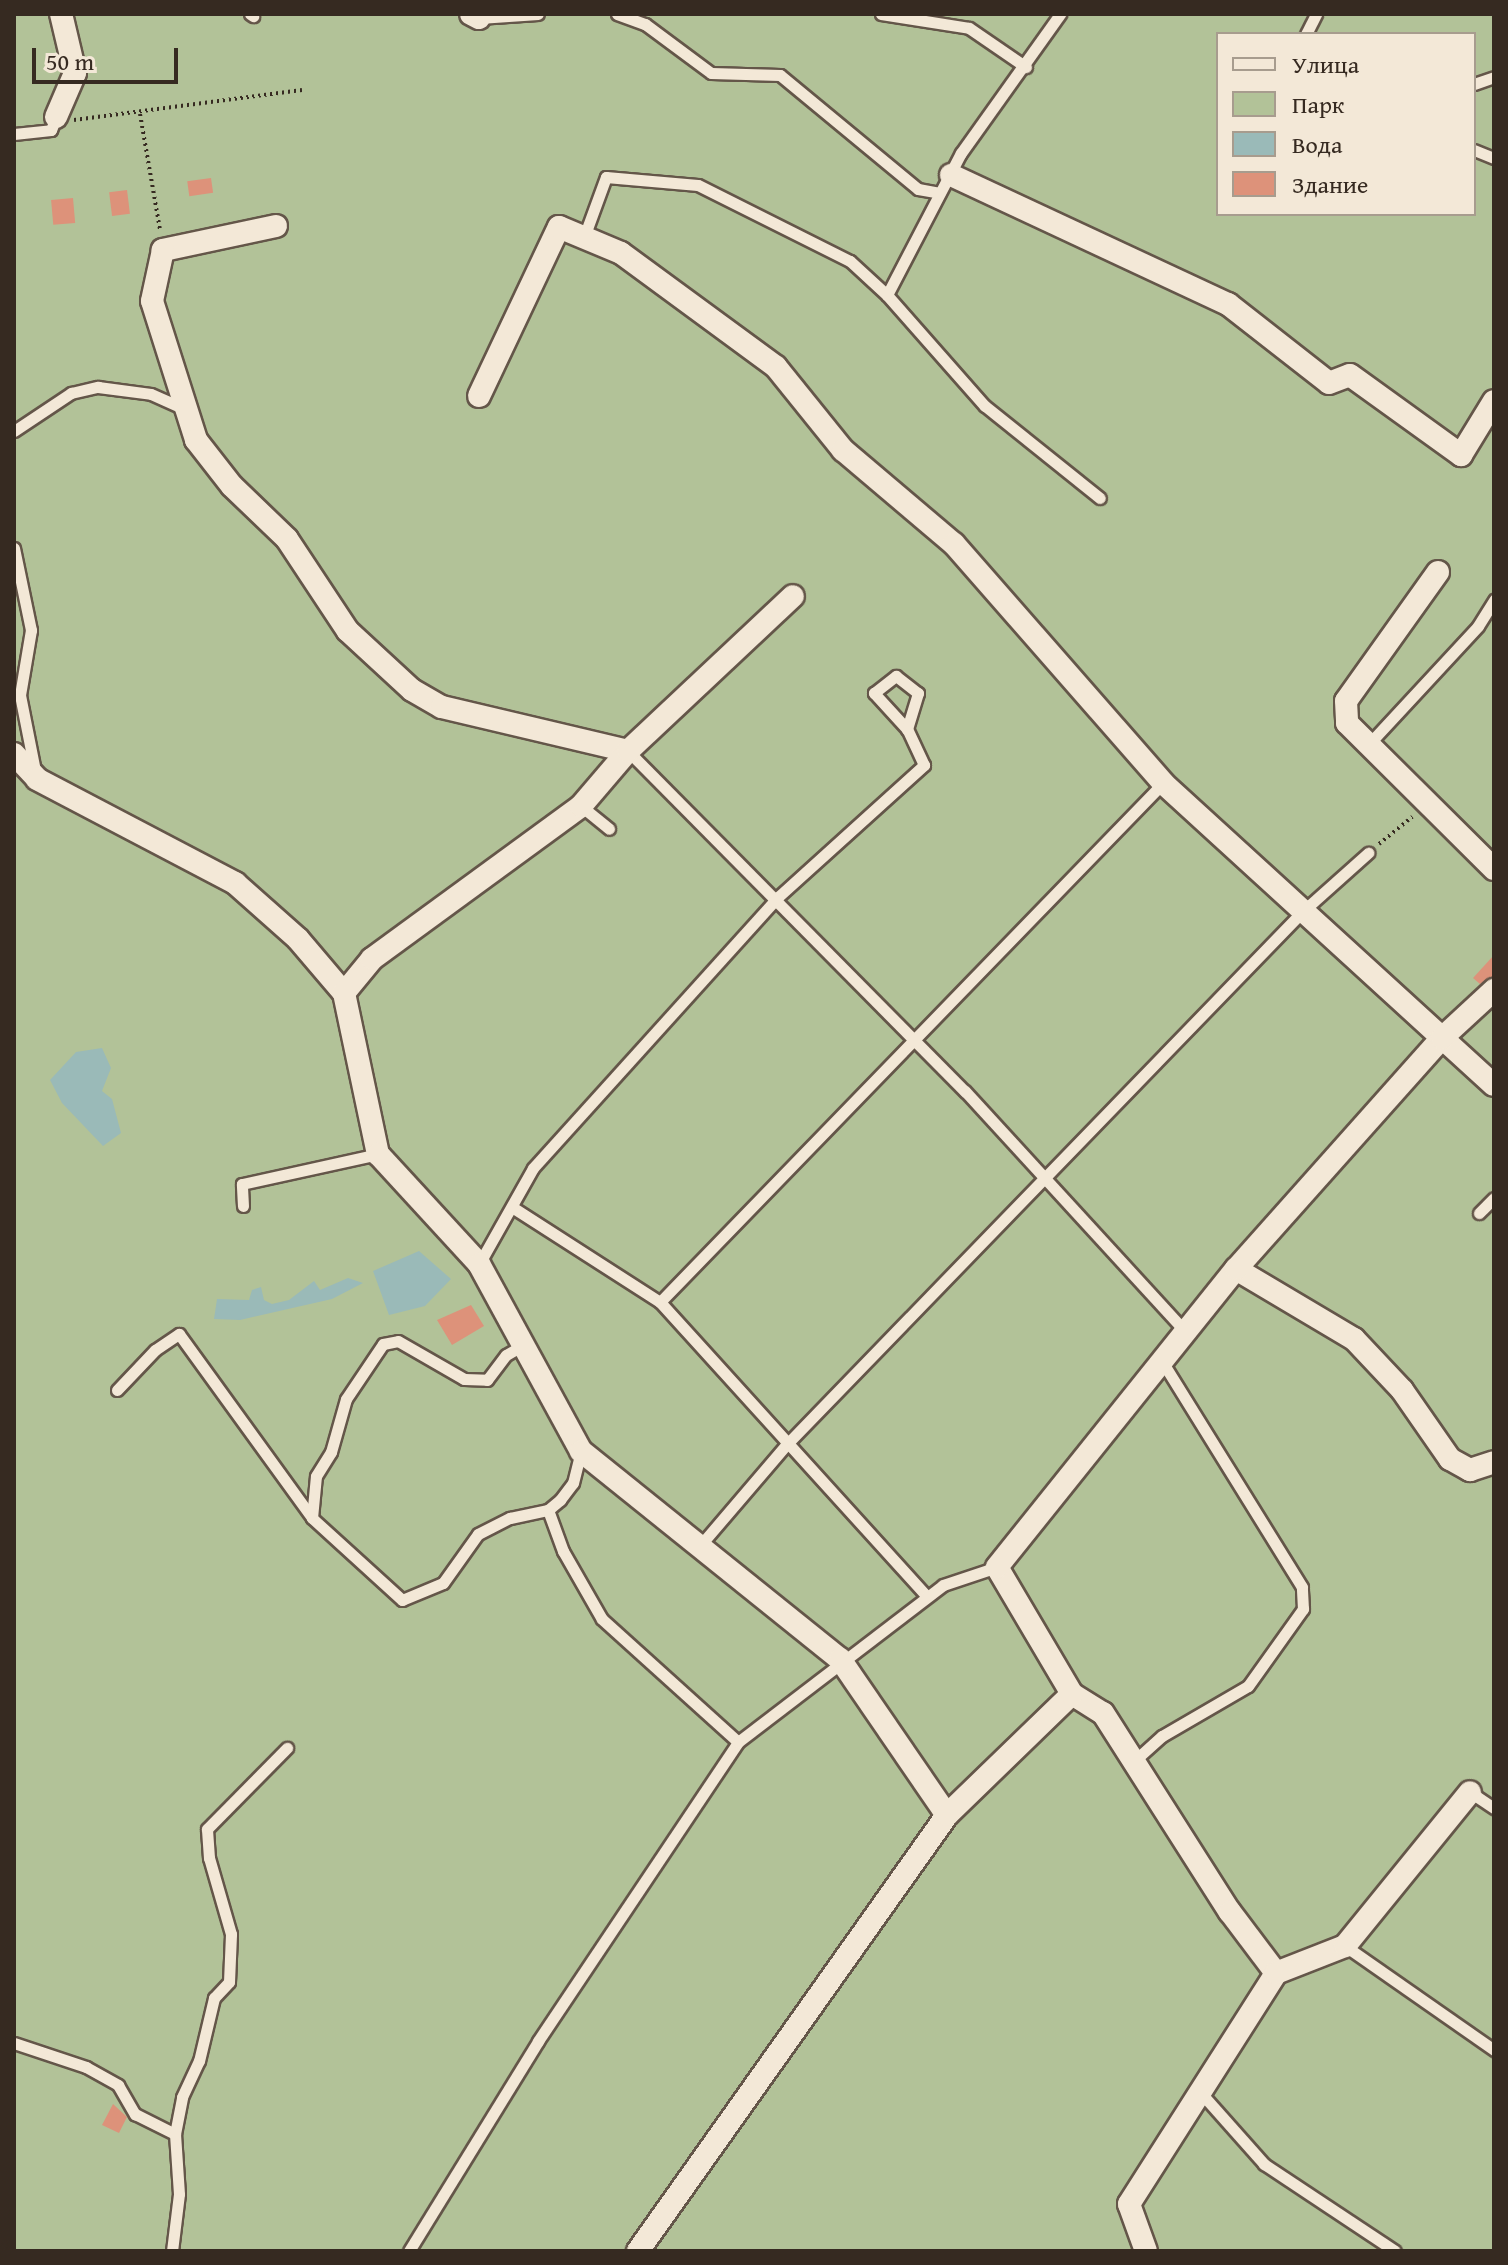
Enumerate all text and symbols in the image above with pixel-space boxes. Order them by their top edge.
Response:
scale bar [36,32,182,82]
legend [1216,32,1476,216]
text: 50 m [46,44,94,79]
text: Улица [1292,47,1359,82]
text: Парк [1292,87,1344,122]
text: Вода [1292,127,1342,162]
text: Здание [1292,167,1368,202]

